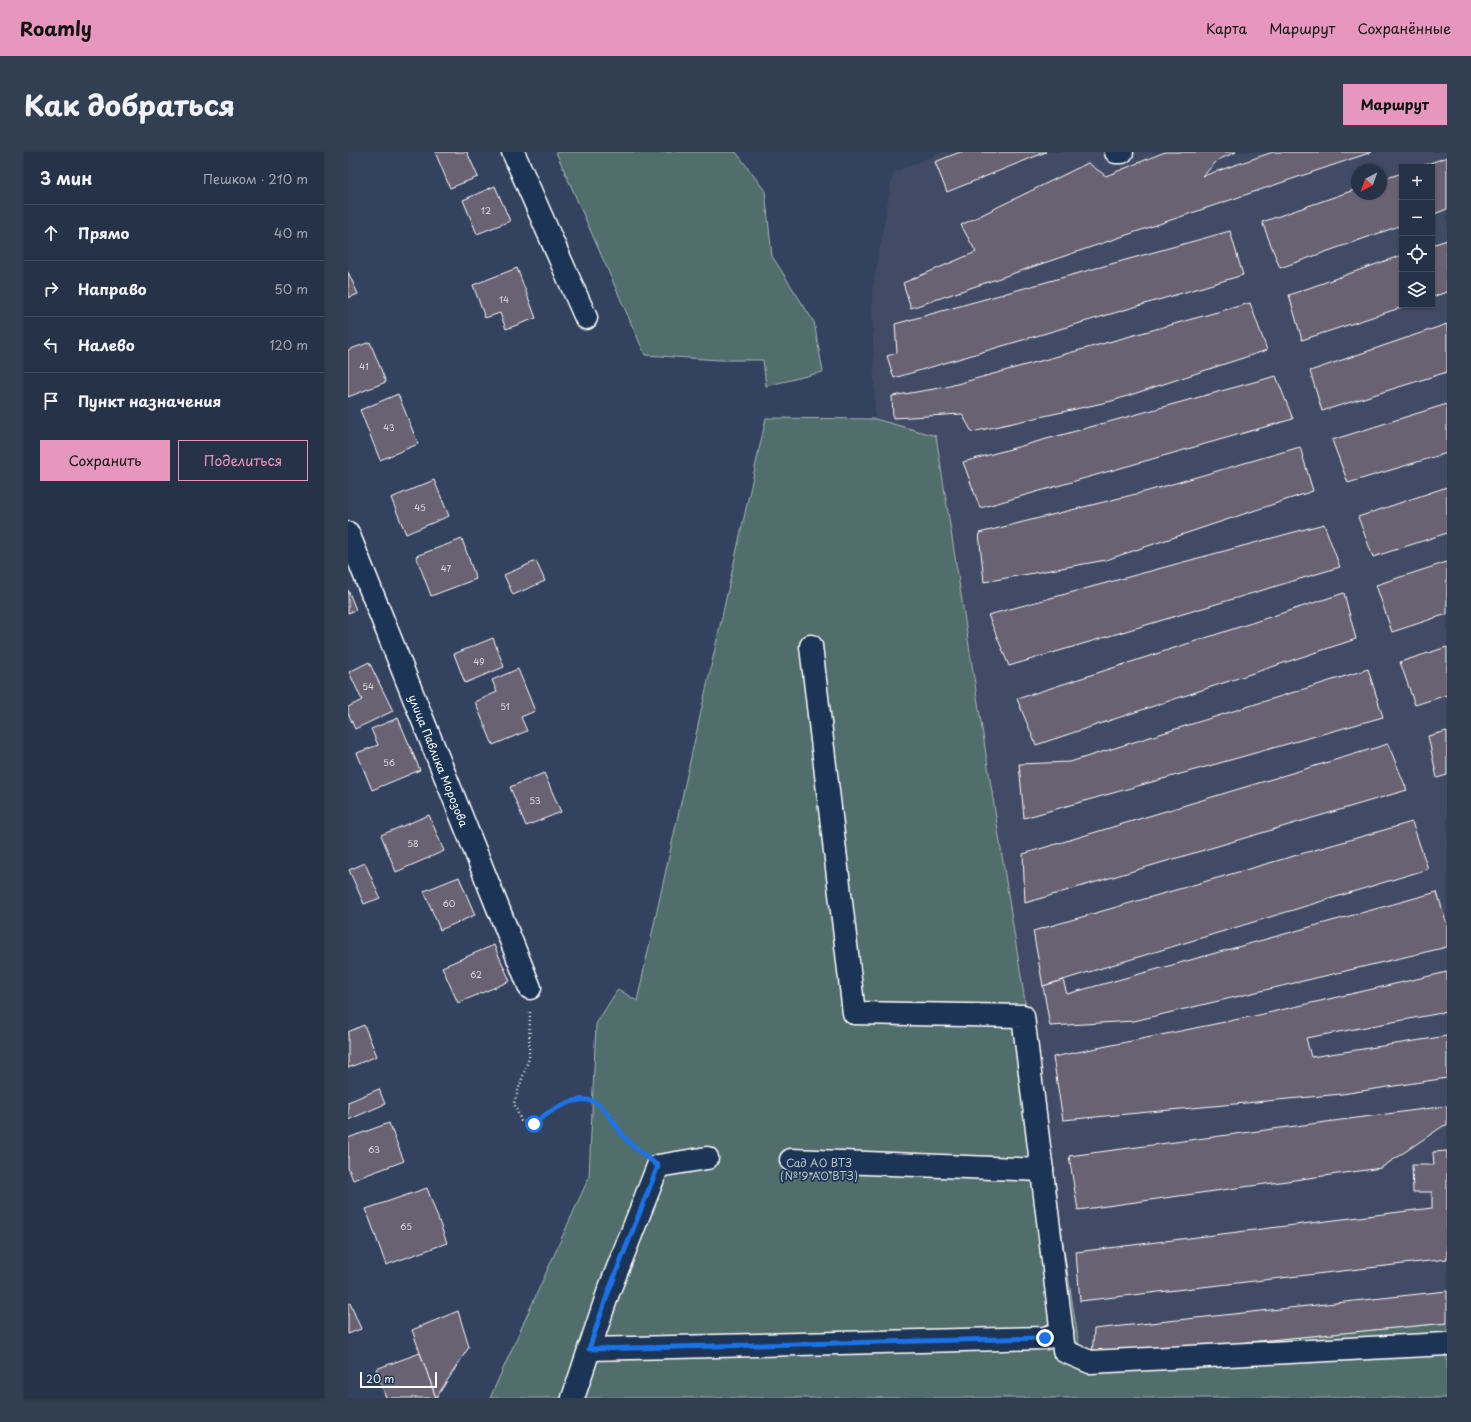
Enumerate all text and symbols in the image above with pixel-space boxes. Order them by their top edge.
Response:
text: Roamly [20,14,92,42]
text: Карта [1206,18,1247,39]
text: Маршрут [1269,18,1335,39]
text: Сохранённые [1357,18,1451,39]
text: Как добраться [24,83,235,126]
button: Маршрут [1343,84,1447,125]
north arrow [1351,164,1387,200]
map controls [1399,164,1435,308]
button: + [1399,164,1435,200]
text: 3 мин [40,165,92,191]
text: Пешком · 210 m [203,169,308,188]
button: − [1399,200,1435,236]
house number: 12 [481,203,491,217]
text: Прямо [78,221,129,244]
icon: ahead [40,222,62,244]
text: 40 m [274,223,308,242]
button: locate [1399,236,1435,272]
button: layers [1399,272,1435,308]
text: Направо [78,277,147,300]
icon: right [40,278,62,300]
text: 50 m [274,279,308,298]
house number: 14 [499,292,509,306]
text: Налево [78,333,135,356]
icon: left [40,334,62,356]
text: 120 m [269,335,308,354]
house number: 41 [359,359,369,373]
text: Пункт назначения [78,389,221,412]
icon: arrive [40,390,62,412]
house number: 43 [383,420,395,434]
button: Сохранить [40,440,170,481]
button: Поделиться [178,440,308,481]
house number: 45 [414,500,426,514]
house number: 47 [441,561,451,575]
house number: 49 [473,654,485,668]
house number: 54 [362,679,374,693]
street label: улица Павлика Морозова [405,692,473,829]
house number: 51 [500,699,510,713]
house number: 56 [383,755,395,769]
house number: 53 [529,793,541,807]
house number: 58 [407,836,419,850]
house number: 60 [443,896,456,910]
house number: 62 [470,967,482,981]
route start [525,1115,543,1133]
house number: 63 [368,1142,380,1156]
park label: Сад АО ВТЗ (№ 9 АО ВТЗ) [780,1154,858,1184]
house number: 65 [400,1219,412,1233]
route end [1036,1329,1054,1347]
scale bar [360,1370,437,1389]
text: 20 m [366,1370,394,1387]

